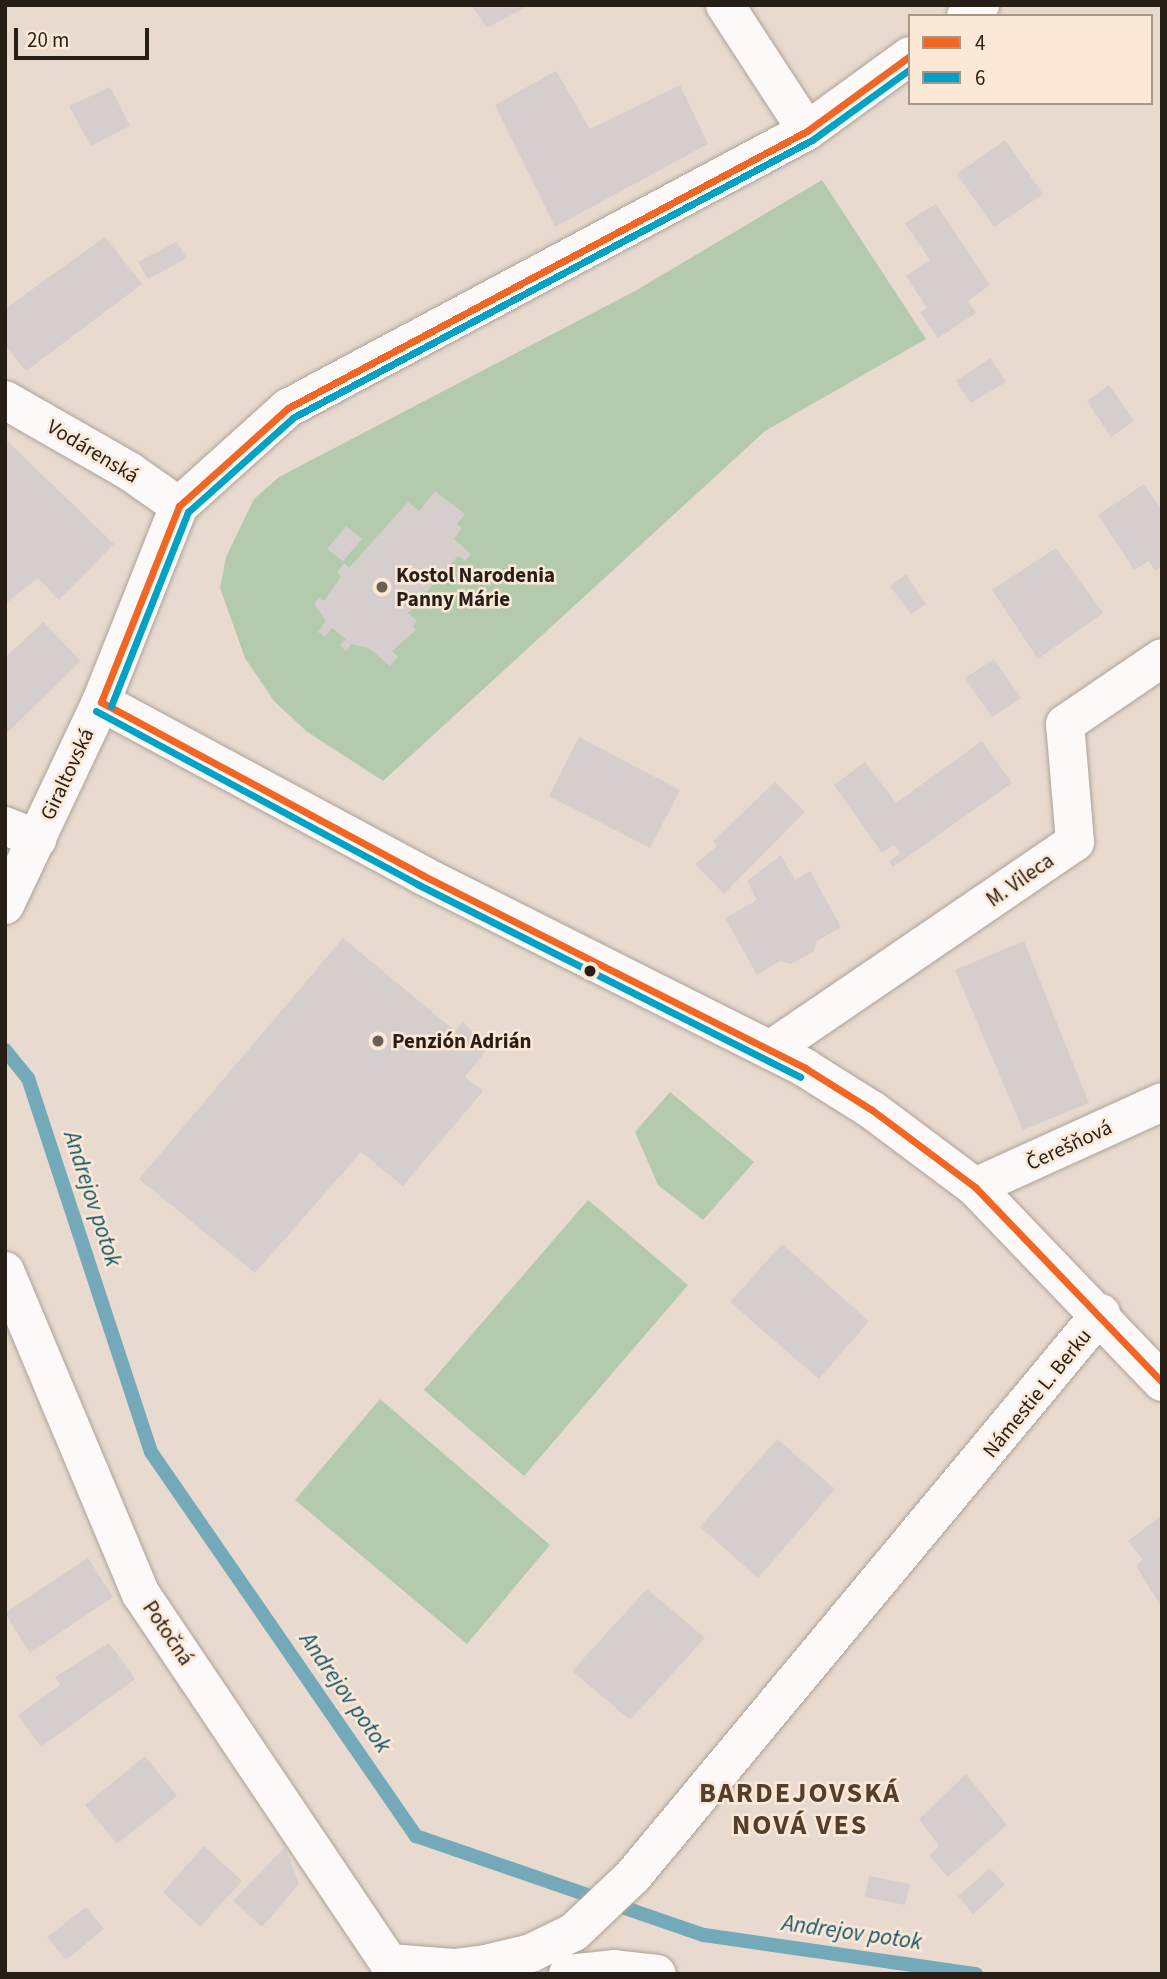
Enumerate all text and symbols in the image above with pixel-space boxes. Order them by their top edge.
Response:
scale bar [18,14,152,58]
legend [908,14,1153,105]
text: 20 m [27,25,69,55]
text: 4 [975,28,985,58]
text: 6 [975,63,985,93]
street label: Vodárenská [43,414,143,488]
place label: Kostol Narodenia Panny Márie [396,562,555,612]
marker: Kostol Narodenia Panny Márie [374,579,390,595]
street label: Giraltovská [35,724,99,824]
street label: M. Vileca [981,848,1059,912]
unlabelled marker [583,964,597,978]
place label: Penzión Adrián [392,1028,532,1054]
marker: Penzión Adrián [370,1033,386,1049]
street label: Čerešňová [1022,1114,1116,1176]
water label: Andrejov potok [57,1128,127,1270]
street label: Námestie L. Berku [977,1323,1097,1463]
street label: Potočná [137,1596,199,1670]
water label: Andrejov potok [293,1627,397,1759]
district label: BARDEJOVSKÁ NOVÁ VES [700,1776,900,1842]
water label: Andrejov potok [780,1910,924,1956]

